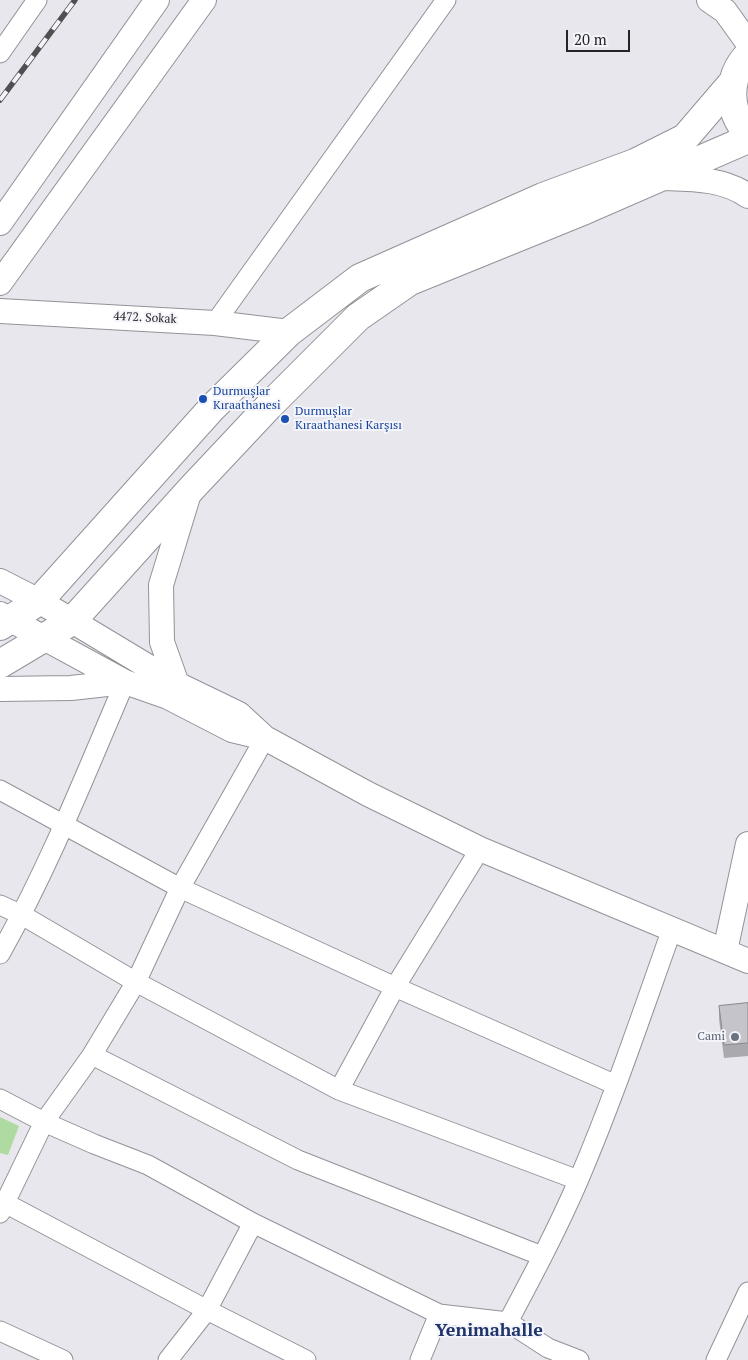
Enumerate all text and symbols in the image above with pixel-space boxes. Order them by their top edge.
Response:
scale bar [568,20,632,52]
text: 20 m [574,29,607,49]
street label: 4472. Sokak [113,309,177,327]
place label: Durmuşlar Kıraathanesi [213,385,281,413]
marker: Durmuşlar Kıraathanesi [197,393,209,405]
place label: Durmuşlar Kıraathanesi Karşısı [295,405,402,433]
marker: Durmuşlar Kıraathanesi Karşısı [279,413,291,425]
place label: Cami [697,1030,725,1044]
marker: Cami [729,1031,741,1043]
district label: Yenimahalle [435,1320,543,1342]

